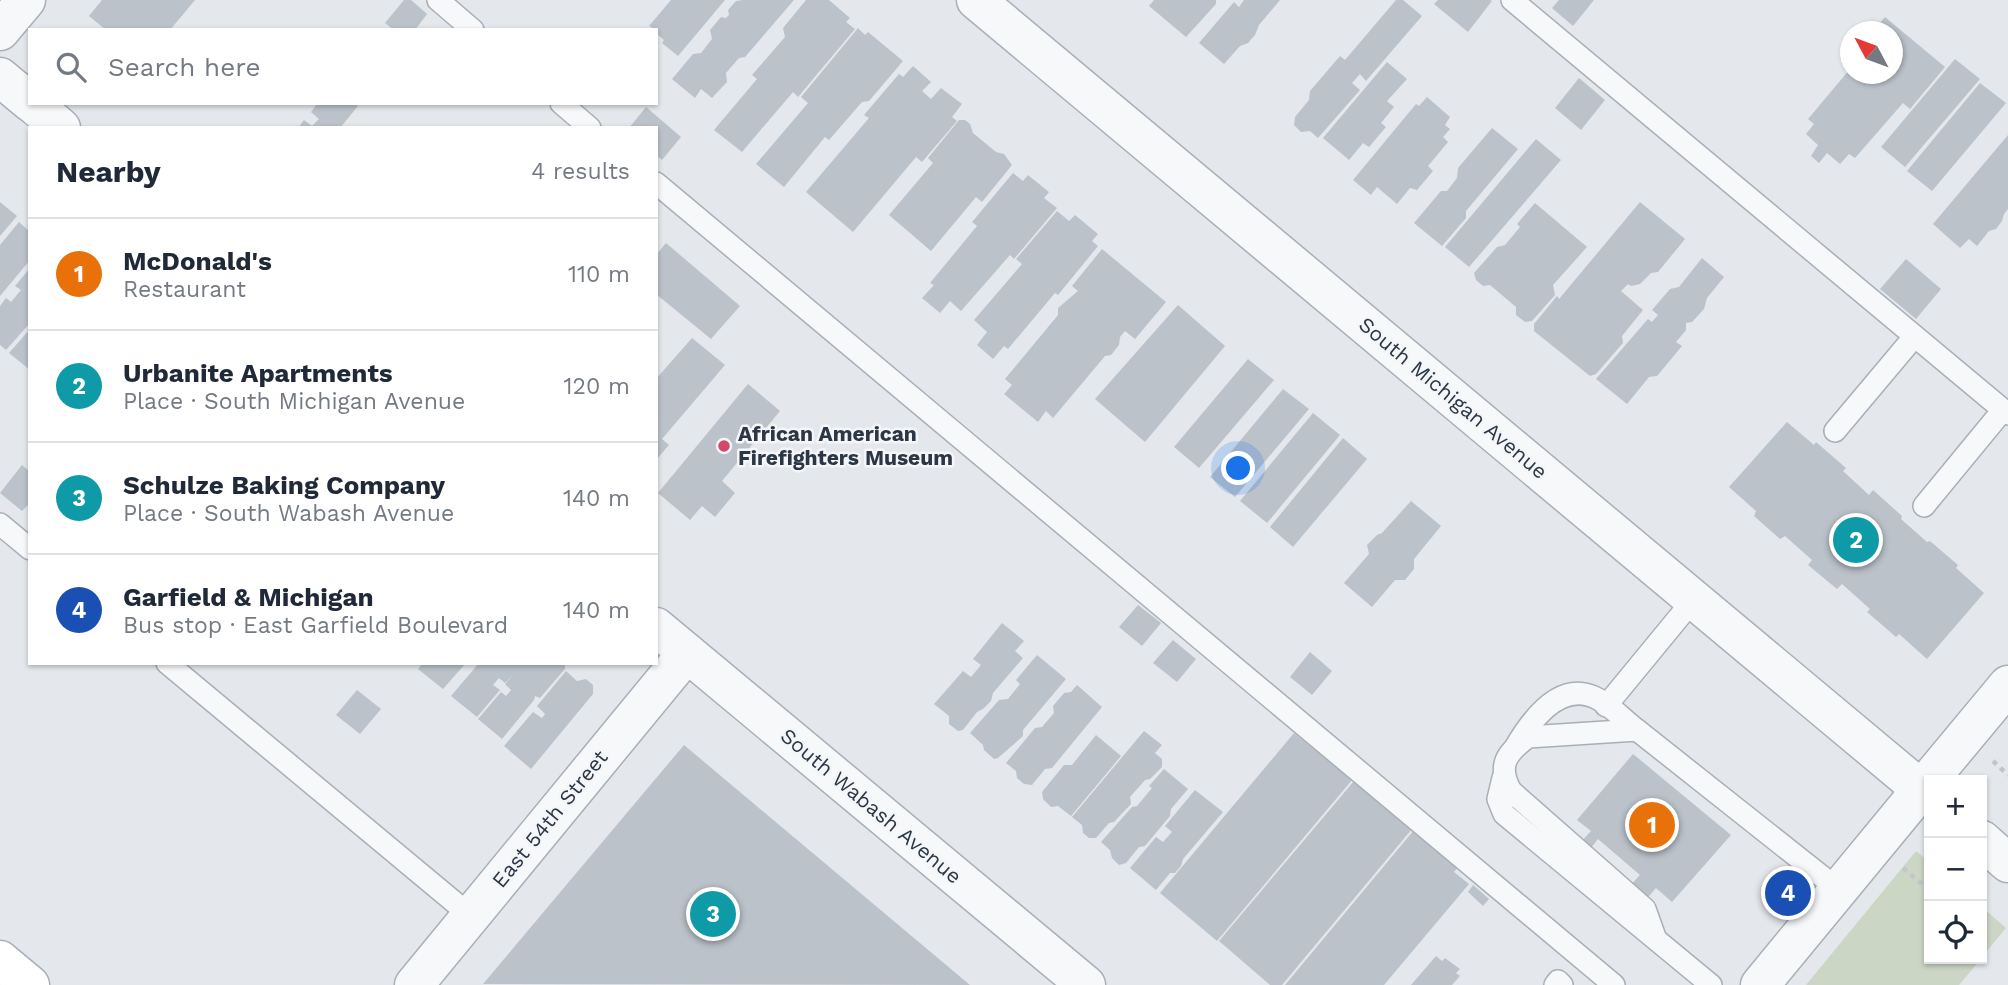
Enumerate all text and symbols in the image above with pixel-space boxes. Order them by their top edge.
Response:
north arrow [1840,21,1903,84]
search box [28,28,658,105]
icon: search [52,48,90,86]
text: Search here [108,52,260,82]
text: Nearby [56,154,161,189]
text: 4 results [531,158,630,185]
text: McDonald's [123,246,272,276]
text: 1 [74,261,84,288]
text: 110 m [568,261,630,288]
text: Restaurant [123,276,246,303]
street label: South Michigan Avenue [1354,311,1553,484]
text: Urbanite Apartments [123,358,393,388]
text: 2 [72,373,86,400]
text: 120 m [564,373,630,400]
text: Place · South Michigan Avenue [123,388,465,415]
place label: African American Firefighters Museum [738,421,953,470]
marker: African American Firefighters Museum [716,438,732,454]
your location [1221,451,1255,485]
text: Schulze Baking Company [123,470,445,500]
text: 3 [72,485,86,512]
text: 140 m [563,485,630,512]
text: Place · South Wabash Avenue [123,500,454,527]
pin: 2 [1833,514,1879,566]
text: Garfield & Michigan [123,582,374,612]
text: 4 [72,597,86,624]
text: 140 m [563,597,630,624]
text: Bus stop · East Garfield Boulevard [123,612,508,639]
street label: South Wabash Avenue [776,723,967,889]
street label: East 54th Street [487,745,613,892]
map controls [1924,775,1987,964]
button: + [1924,775,1987,838]
pin: 1 [1629,799,1675,851]
button: − [1924,838,1987,901]
pin: 4 [1765,867,1811,919]
pin: 3 [690,888,736,940]
button: locate [1924,901,1987,964]

